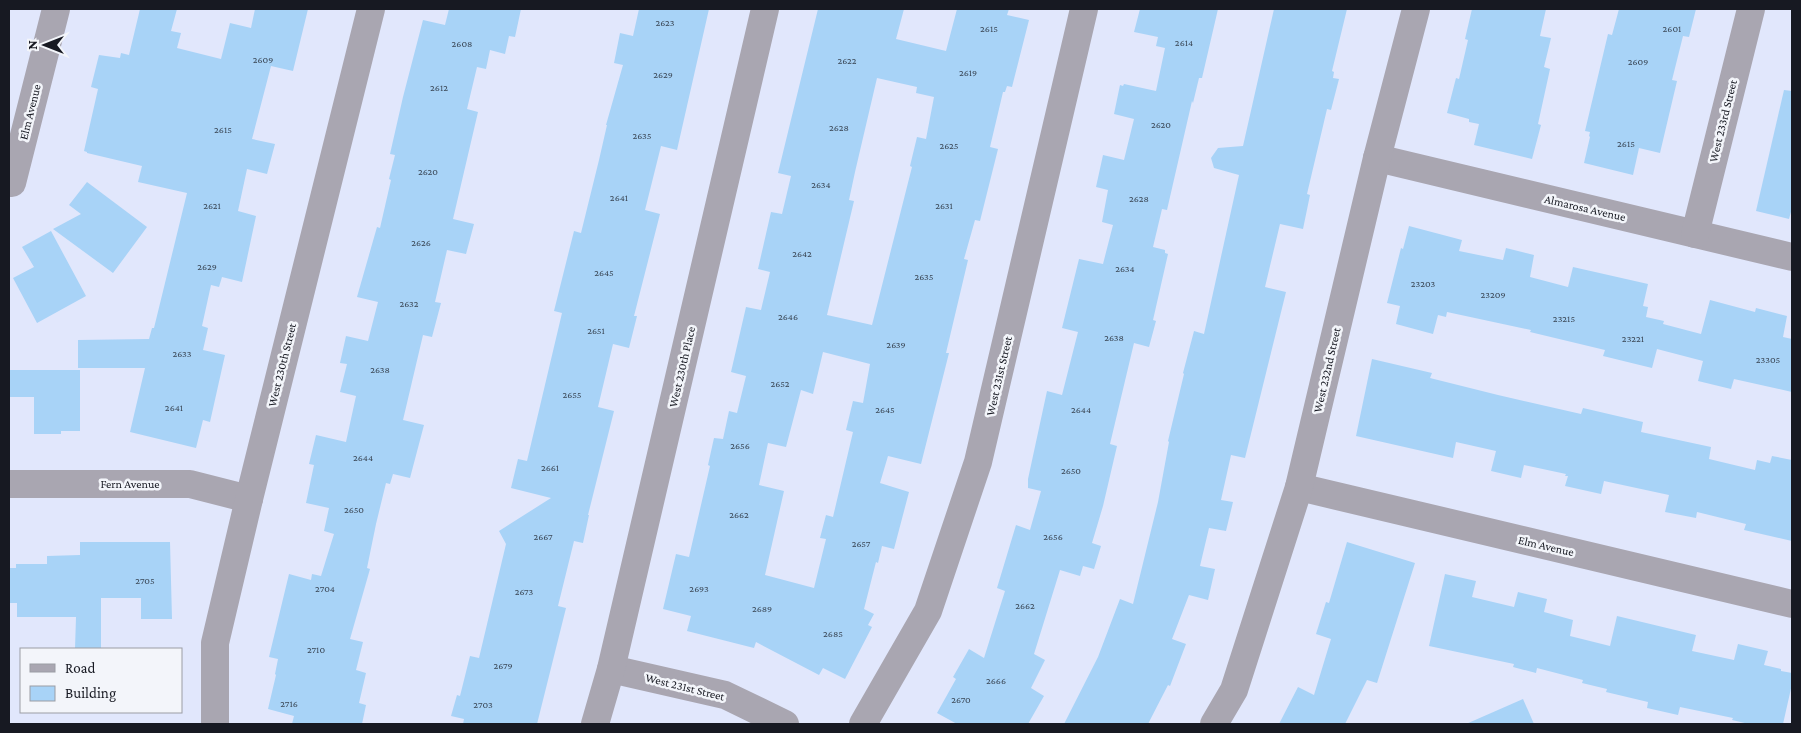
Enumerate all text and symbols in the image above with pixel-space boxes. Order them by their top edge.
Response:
house number: 2623 [655,17,675,28]
north arrow [20,20,70,70]
house number: 2615 [980,23,998,34]
house number: 2601 [1663,23,1681,34]
house number: 2614 [1175,37,1193,48]
house number: 2608 [452,38,472,49]
text: N [24,40,40,50]
house number: 2609 [253,54,273,65]
house number: 2622 [837,55,857,66]
house number: 2609 [1628,56,1648,67]
house number: 2619 [959,67,977,78]
house number: 2629 [653,69,673,80]
street label: West 233rd Street [1706,77,1740,164]
house number: 2612 [430,82,448,93]
street label: Elm Avenue [16,83,44,141]
house number: 2620 [1151,119,1171,130]
house number: 2628 [829,122,849,133]
house number: 2615 [214,124,232,135]
house number: 2635 [633,130,652,141]
house number: 2615 [1617,138,1635,149]
house number: 2625 [939,140,959,151]
house number: 2620 [418,166,438,177]
house number: 2634 [811,179,831,190]
house number: 2641 [610,192,628,203]
street label: Almarosa Avenue [1543,192,1627,224]
house number: 2628 [1129,193,1149,204]
house number: 2621 [203,200,221,211]
house number: 2631 [935,200,953,211]
house number: 2626 [411,237,431,248]
house number: 2642 [792,248,812,259]
house number: 2629 [197,261,217,272]
house number: 2634 [1115,263,1135,274]
house number: 2645 [594,267,614,278]
house number: 2635 [915,271,934,282]
house number: 23203 [1411,278,1436,289]
house number: 23209 [1481,289,1505,300]
house number: 2632 [400,298,419,309]
house number: 2646 [778,311,798,322]
house number: 23215 [1553,313,1575,324]
street label: West 230th Street [265,321,299,408]
house number: 2651 [587,325,605,336]
street label: West 230th Place [666,325,698,409]
street label: West 232nd Street [1310,325,1344,414]
house number: 2638 [1104,332,1124,343]
house number: 23221 [1622,333,1644,344]
street label: West 231st Street [983,334,1015,417]
house number: 2639 [886,339,906,350]
house number: 2633 [173,348,192,359]
house number: 23305 [1756,354,1781,365]
house number: 2638 [370,364,390,375]
house number: 2652 [771,378,790,389]
house number: 2655 [562,389,582,400]
house number: 2641 [165,402,183,413]
house number: 2645 [875,404,895,415]
house number: 2644 [1071,404,1091,415]
house number: 2656 [730,440,750,451]
house number: 2644 [353,452,373,463]
house number: 2661 [541,462,559,473]
house number: 2650 [1061,465,1081,476]
street label: Fern Avenue [100,477,160,491]
house number: 2650 [344,504,364,515]
house number: 2662 [729,509,749,520]
house number: 2667 [533,531,553,542]
house number: 2656 [1043,531,1063,542]
street label: Elm Avenue [1517,533,1575,559]
house number: 2657 [852,538,871,549]
house number: 2705 [135,575,155,586]
house number: 2704 [315,583,335,594]
house number: 2693 [689,583,709,594]
house number: 2673 [515,586,534,597]
house number: 2662 [1015,600,1035,611]
house number: 2689 [752,603,772,614]
house number: 2685 [823,628,843,639]
house number: 2710 [307,644,325,655]
legend [20,648,182,713]
text: Road [65,660,96,676]
house number: 2679 [493,660,513,671]
street label: West 231st Street [644,670,727,704]
house number: 2666 [986,675,1006,686]
text: Building [65,685,116,702]
house number: 2670 [951,694,971,705]
house number: 2716 [280,698,298,709]
house number: 2703 [473,699,493,710]

